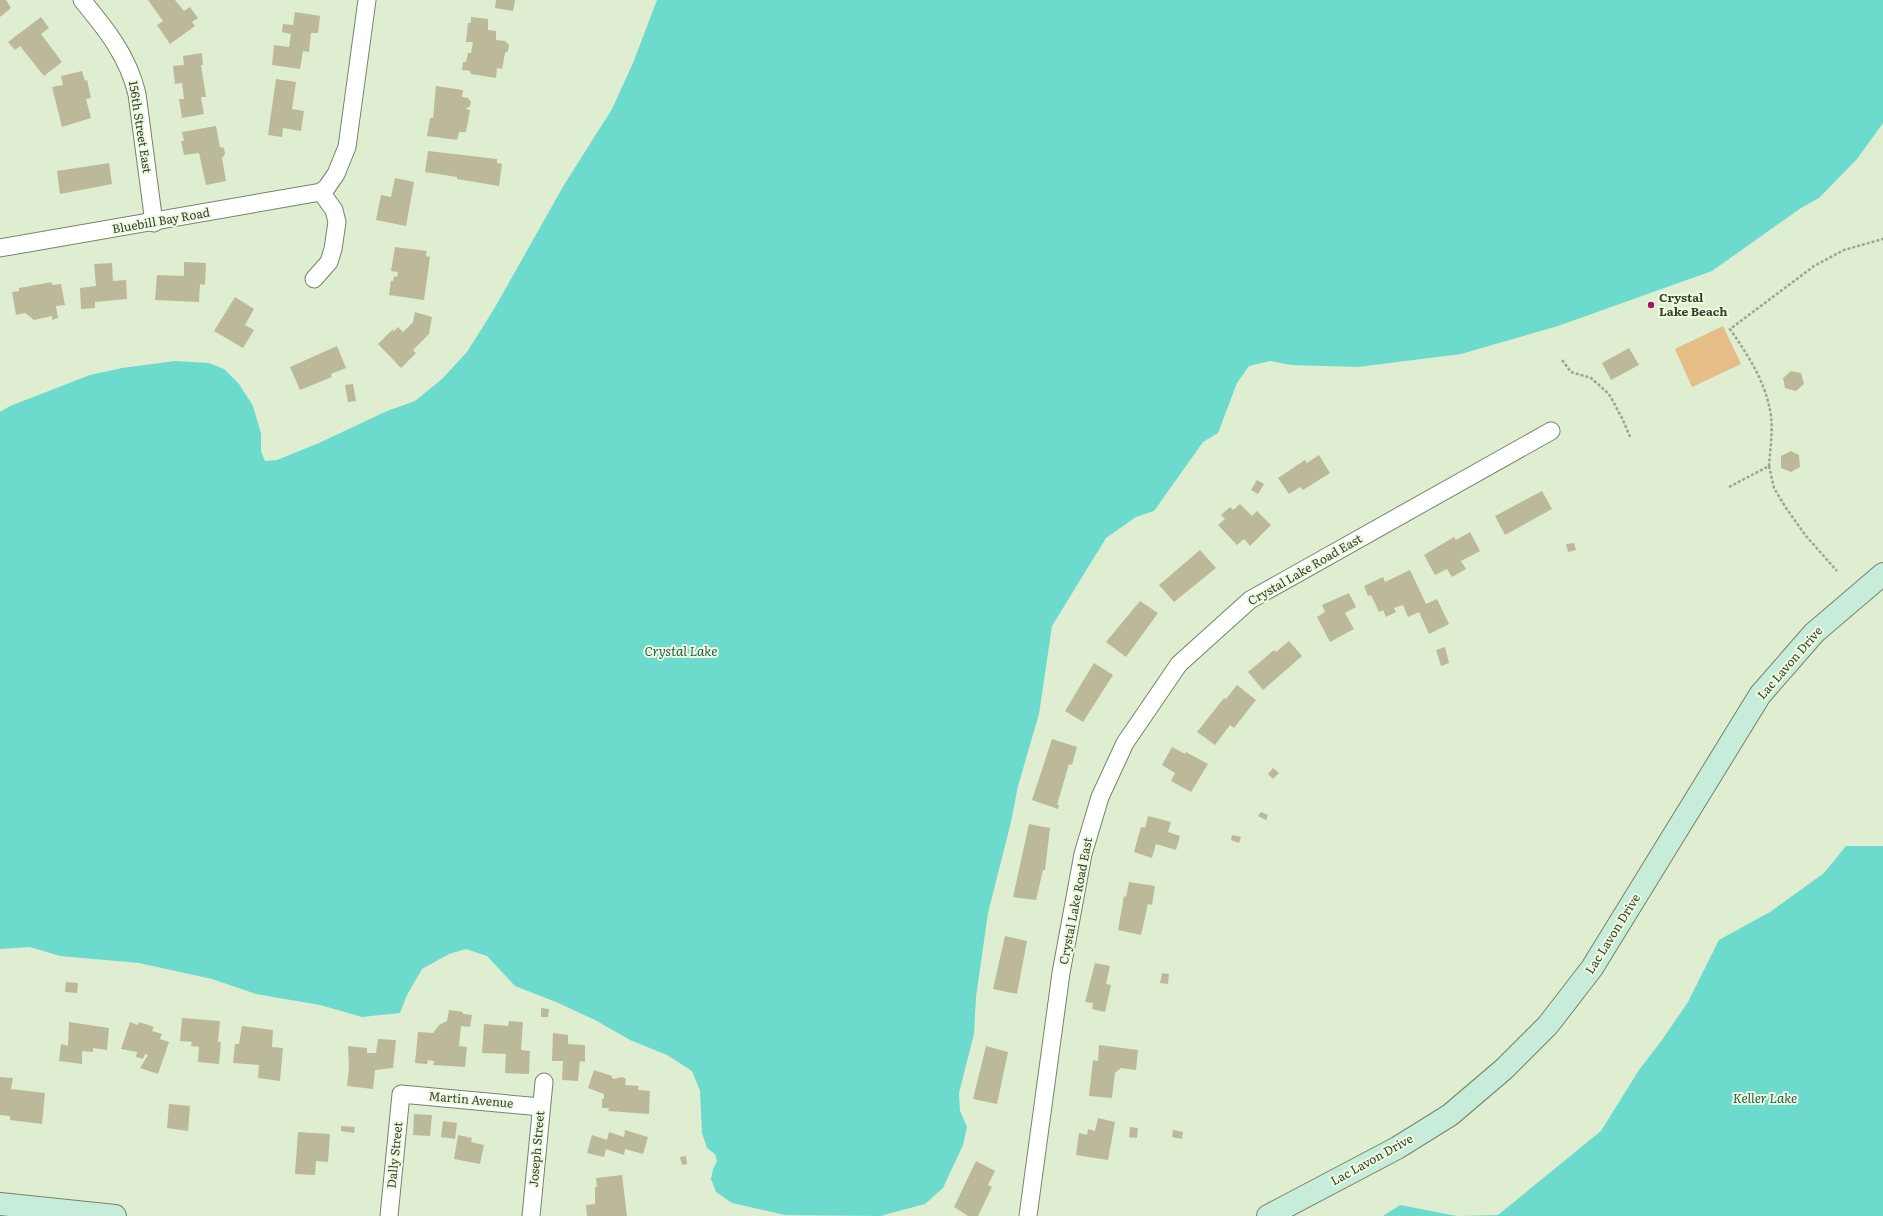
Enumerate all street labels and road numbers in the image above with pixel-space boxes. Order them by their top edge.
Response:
street label: 156th Street East [125,79,157,175]
street label: Bluebill Bay Road [110,202,212,237]
street label: Crystal Lake Road East [1244,529,1365,609]
street label: Lac Lavon Drive [1752,622,1826,703]
street label: Crystal Lake Road East [1054,836,1096,966]
street label: Lac Lavon Drive [1580,890,1644,977]
street label: Martin Avenue [428,1086,514,1112]
street label: Joseph Street [524,1110,548,1188]
street label: Dally Street [382,1121,406,1189]
street label: Lac Lavon Drive [1327,1129,1416,1189]

